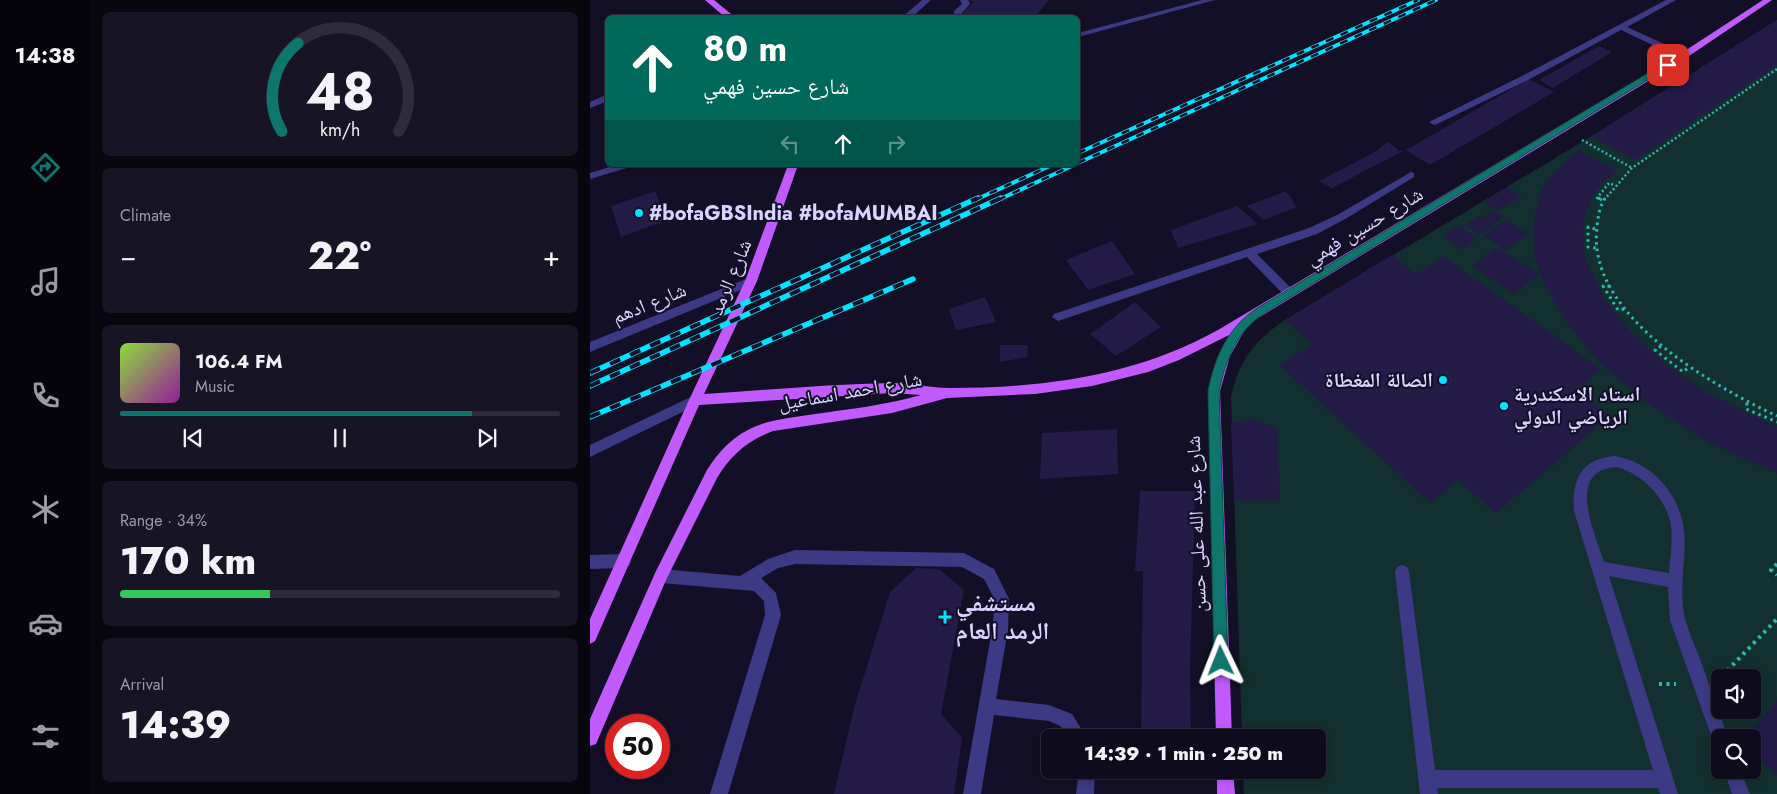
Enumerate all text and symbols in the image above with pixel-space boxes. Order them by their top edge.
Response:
text: 80 m [703,24,787,74]
icon: ahead [620,35,685,100]
text: 14:38 [14,39,76,71]
pin [1647,44,1689,86]
icon: arrive [1654,51,1682,79]
text: 48 [306,54,374,130]
text: شارع حسين فهمي [703,70,849,102]
text: km/h [320,117,360,143]
icon: left [776,130,804,158]
icon: ahead [829,130,857,158]
icon: right [882,130,910,158]
icon: directions [28,150,63,185]
street label: شارع حسين فهمي [1300,180,1429,274]
place label: #bofaGBSIndia #bofaMUMBAI [649,199,938,228]
text: Climate [120,204,171,227]
marker: #bofaGBSIndia #bofaMUMBAI [633,207,645,219]
text: 22° [308,228,371,283]
street label: شارع الرمد [702,235,759,320]
text: − [120,236,137,277]
text: + [543,236,560,277]
icon: music [28,264,63,299]
street label: شارع ادهم [608,275,691,331]
text: 106.4 FM [195,348,282,375]
street label: شارع احمد اسماعيل [776,365,924,418]
place label: الصالة المغطاة [1325,366,1433,395]
marker: الصالة المغطاة [1437,374,1449,386]
text: Music [195,375,235,398]
icon: phone [28,378,63,413]
place label: استاد الاسكندرية الرياضي الدولي [1514,380,1641,433]
marker: استاد الاسكندرية الرياضي الدولي [1498,400,1510,412]
icon: previous [179,424,207,452]
icon: pause [326,424,354,452]
icon: next [473,424,501,452]
street label: شارع عبد الله على حسن [1179,435,1214,613]
icon: climate [28,492,63,527]
text: Range · 34% [120,509,207,532]
text: 170 km [120,533,256,588]
place label: مستشفي الرمد العام [956,585,1049,648]
icon: car [28,606,63,641]
marker: مستشفي الرمد العام [938,610,952,624]
position arrow [1194,634,1246,686]
map controls [1711,669,1761,779]
button: sound [1711,669,1761,719]
text: Arrival [120,673,164,696]
text: 14:39 [120,697,231,752]
speed limit sign: 50 [605,714,670,779]
icon: filters [28,719,63,754]
button: search [1711,729,1761,779]
text: 14:39 · 1 min · 250 m [1084,740,1283,767]

